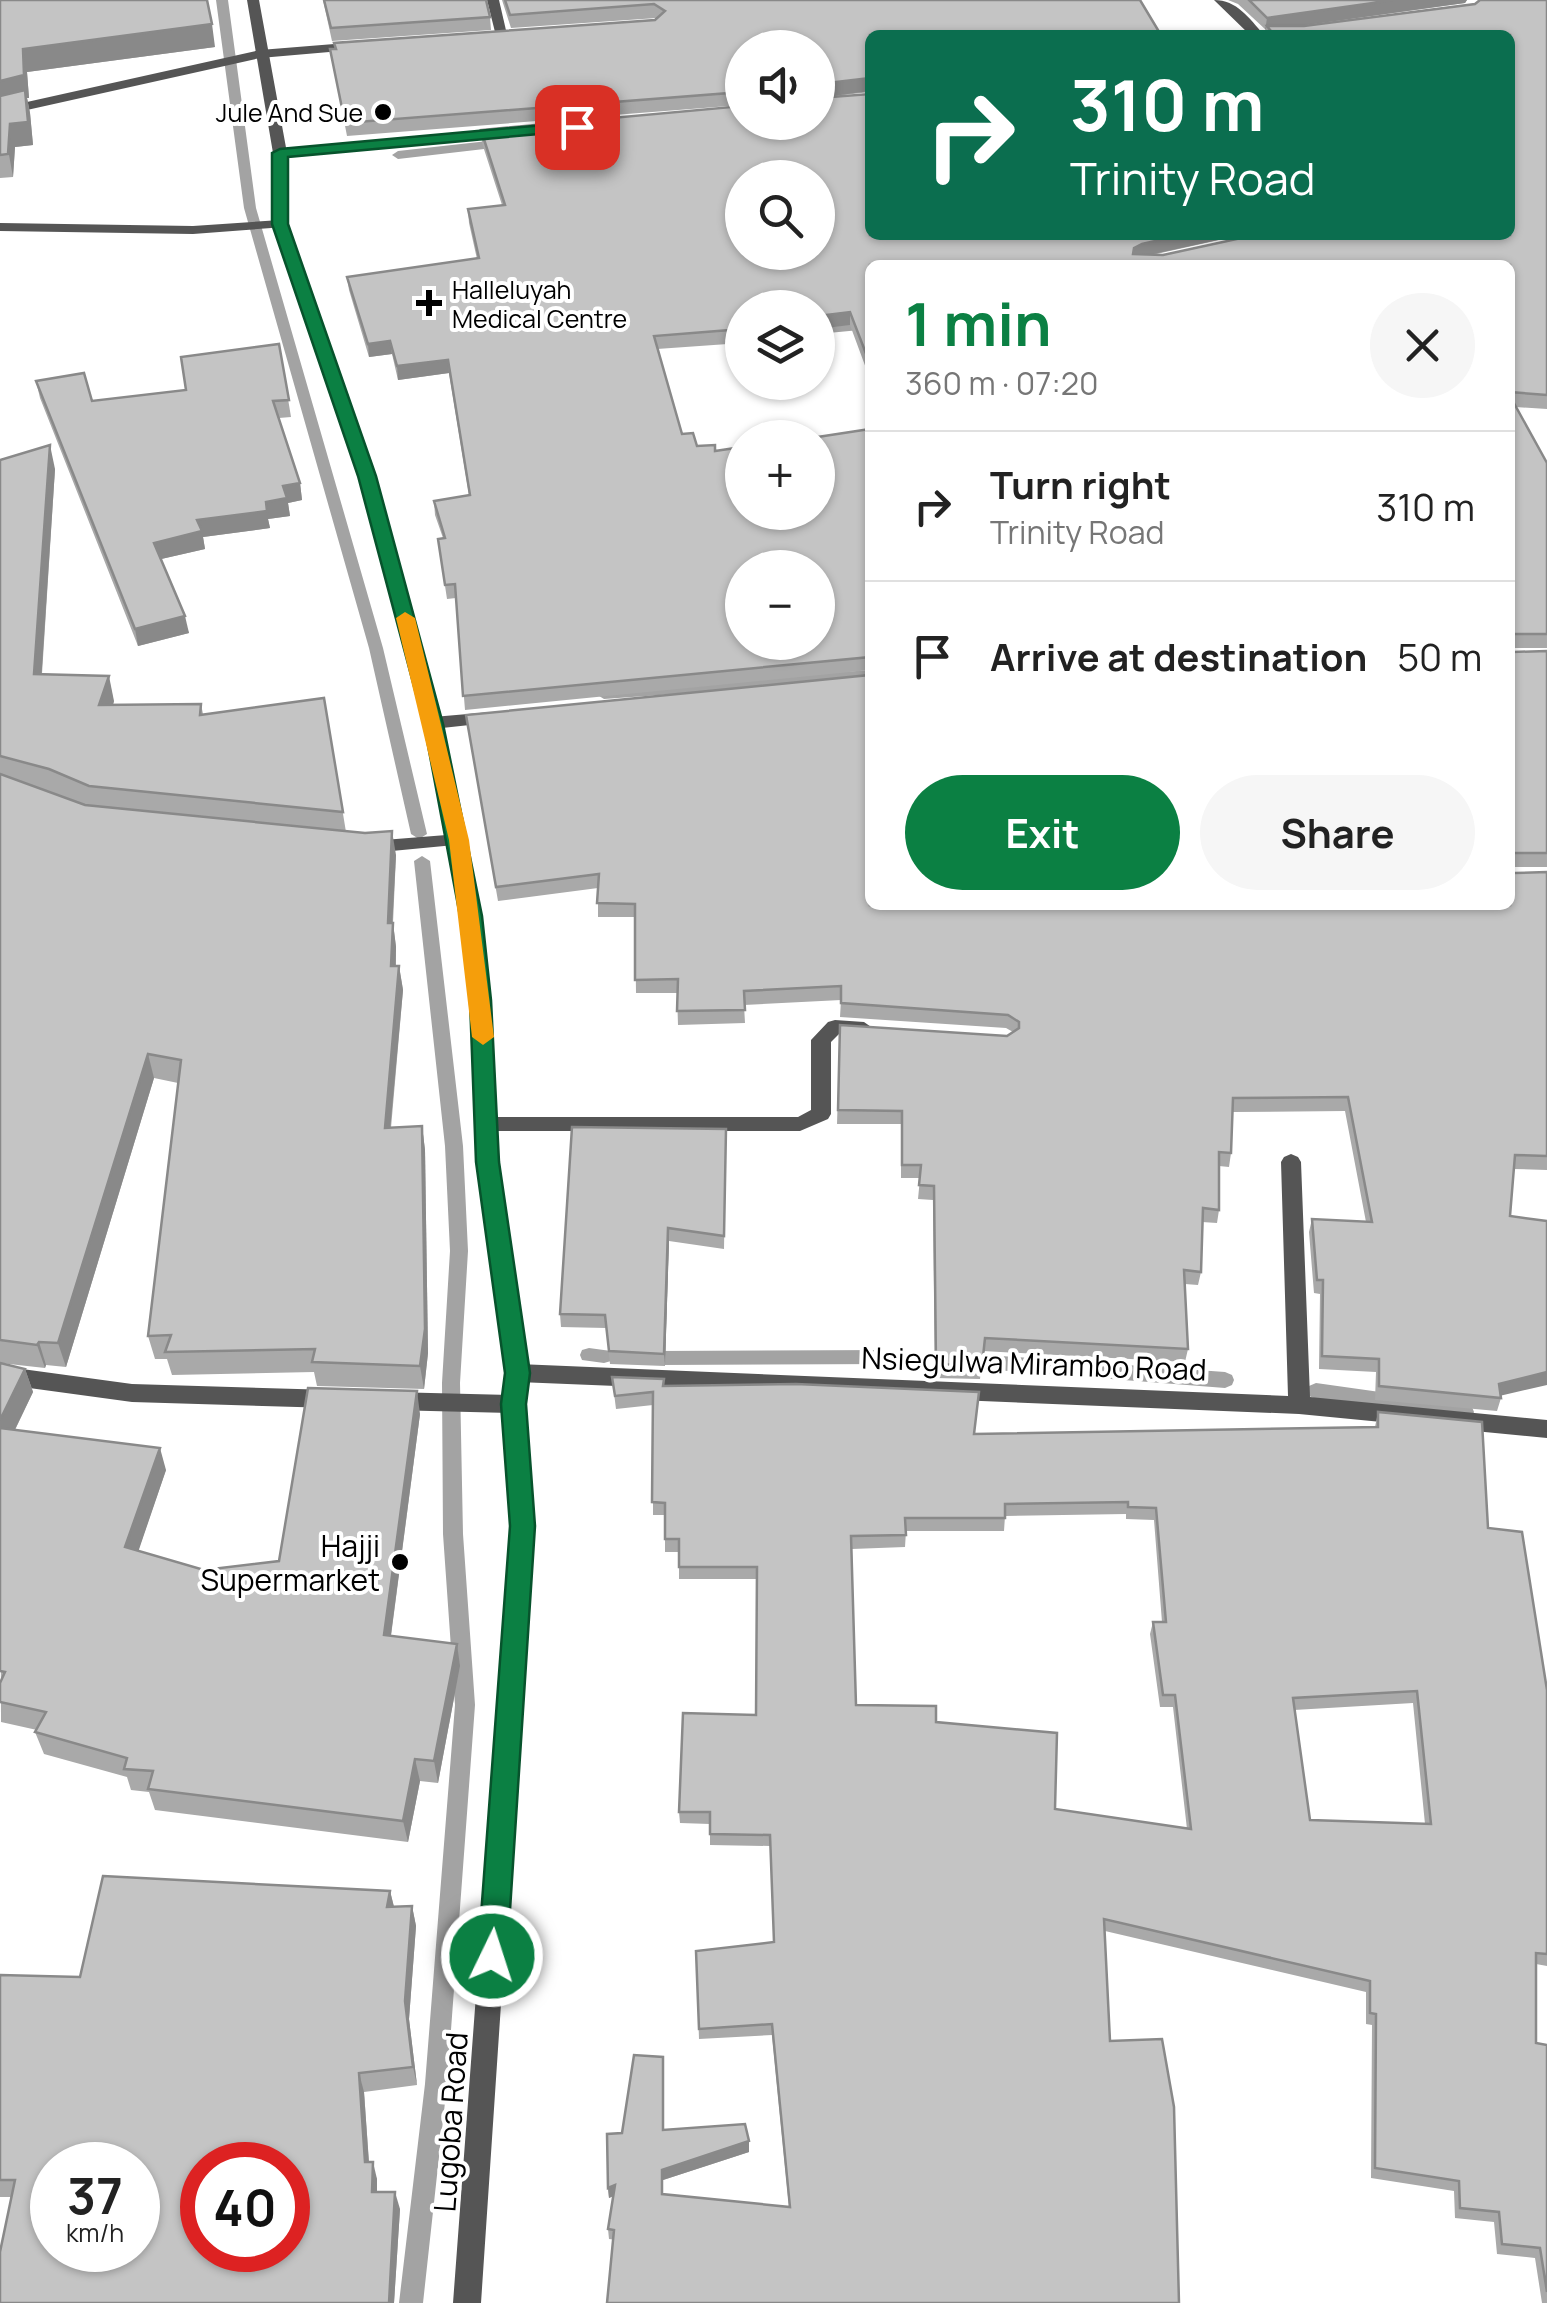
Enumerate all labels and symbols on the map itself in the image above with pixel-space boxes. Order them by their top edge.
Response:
pin [535,85,620,170]
place label: Jule And Sue [216,95,363,130]
marker: Jule And Sue [372,101,394,123]
place label: Halleluyah Medical Centre [452,272,627,336]
marker: Halleluyah Medical Centre [416,290,442,316]
street label: Nsiegulwa Mirambo Road [861,1336,1207,1390]
place label: Hajji Supermarket [201,1525,380,1600]
marker: Hajji Supermarket [389,1551,411,1573]
position arrow [440,1904,544,2008]
street label: Lugoba Road [423,2031,477,2213]
speed limit sign: 40 [180,2142,310,2272]

